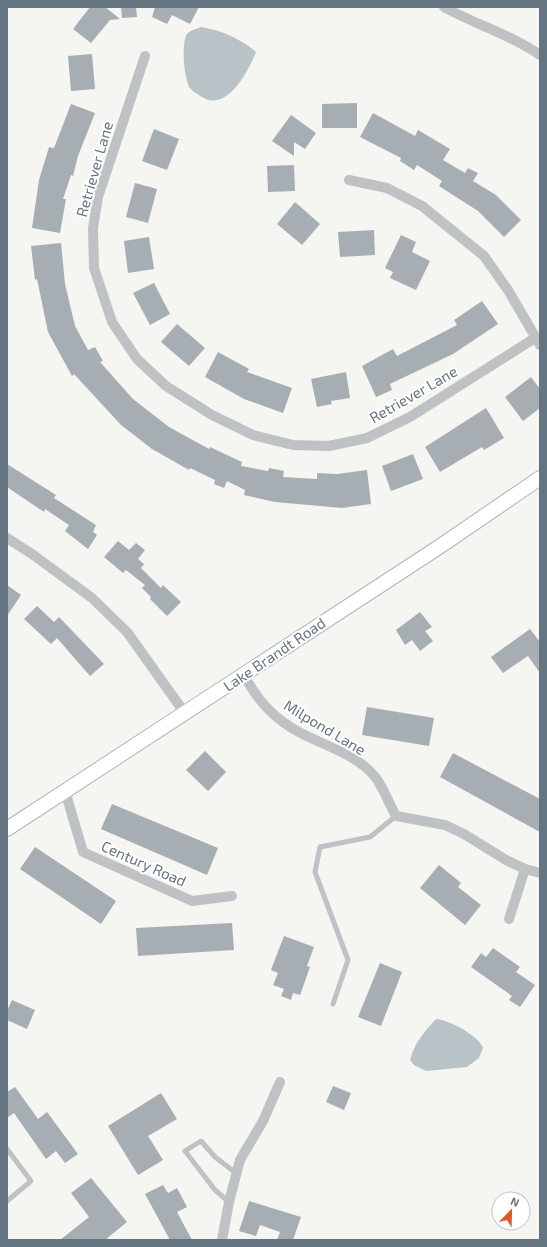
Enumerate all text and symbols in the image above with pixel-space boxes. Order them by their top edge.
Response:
street label: Retriever Lane [72,119,116,219]
street label: Retriever Lane [366,362,460,426]
street label: Lake Brandt Road [220,613,328,695]
street label: Milpond Lane [281,696,369,758]
street label: Century Road [99,836,189,890]
north arrow [491,1191,531,1231]
text: N [509,1194,521,1209]

